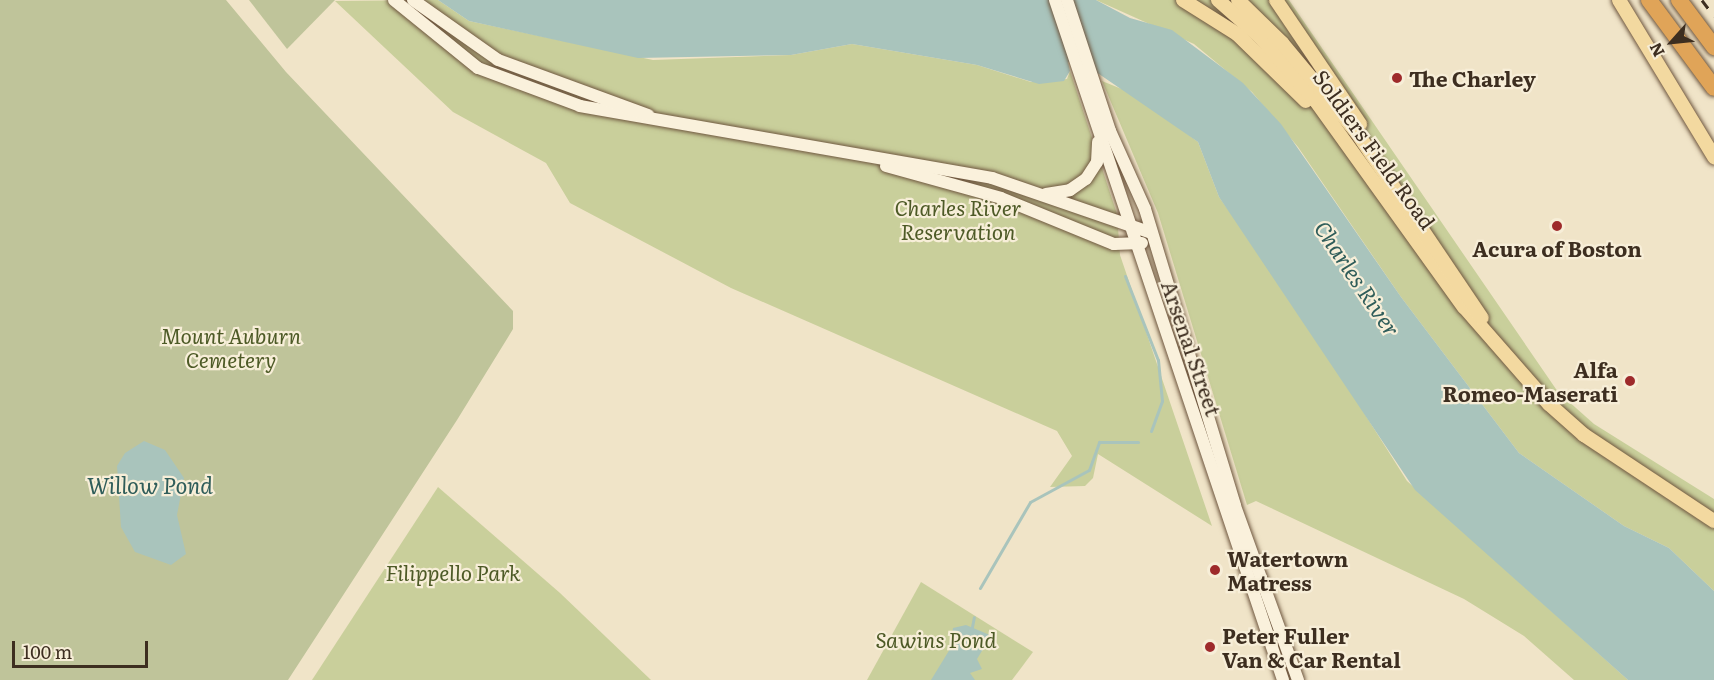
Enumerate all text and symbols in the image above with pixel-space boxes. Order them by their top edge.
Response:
north arrow [1642,12,1702,72]
text: N [1642,39,1670,62]
street label: Soldiers Field Road [1309,64,1441,234]
place label: The Charley [1409,65,1536,91]
marker: The Charley [1390,71,1404,85]
park label: Charles River Reservation [894,194,1022,244]
water label: Charles River [1310,215,1406,341]
marker: Acura of Boston [1550,219,1564,233]
place label: Acura of Boston [1472,235,1642,261]
street label: Arsenal Street [1157,277,1227,419]
park label: Mount Auburn Cemetery [161,322,301,372]
place label: Alfa Romeo-Maserati [1443,356,1618,406]
marker: Alfa Romeo-Maserati [1623,374,1637,388]
water label: Willow Pond [87,472,213,498]
place label: Watertown Matress [1227,545,1348,595]
park label: Filippello Park [385,559,521,585]
marker: Watertown Matress [1208,563,1222,577]
place label: Peter Fuller Van & Car Rental [1222,622,1401,672]
park label: Sawins Pond [875,626,997,652]
scale bar [15,629,152,667]
text: 100 m [23,638,72,665]
marker: Peter Fuller Van & Car Rental [1203,640,1217,654]

